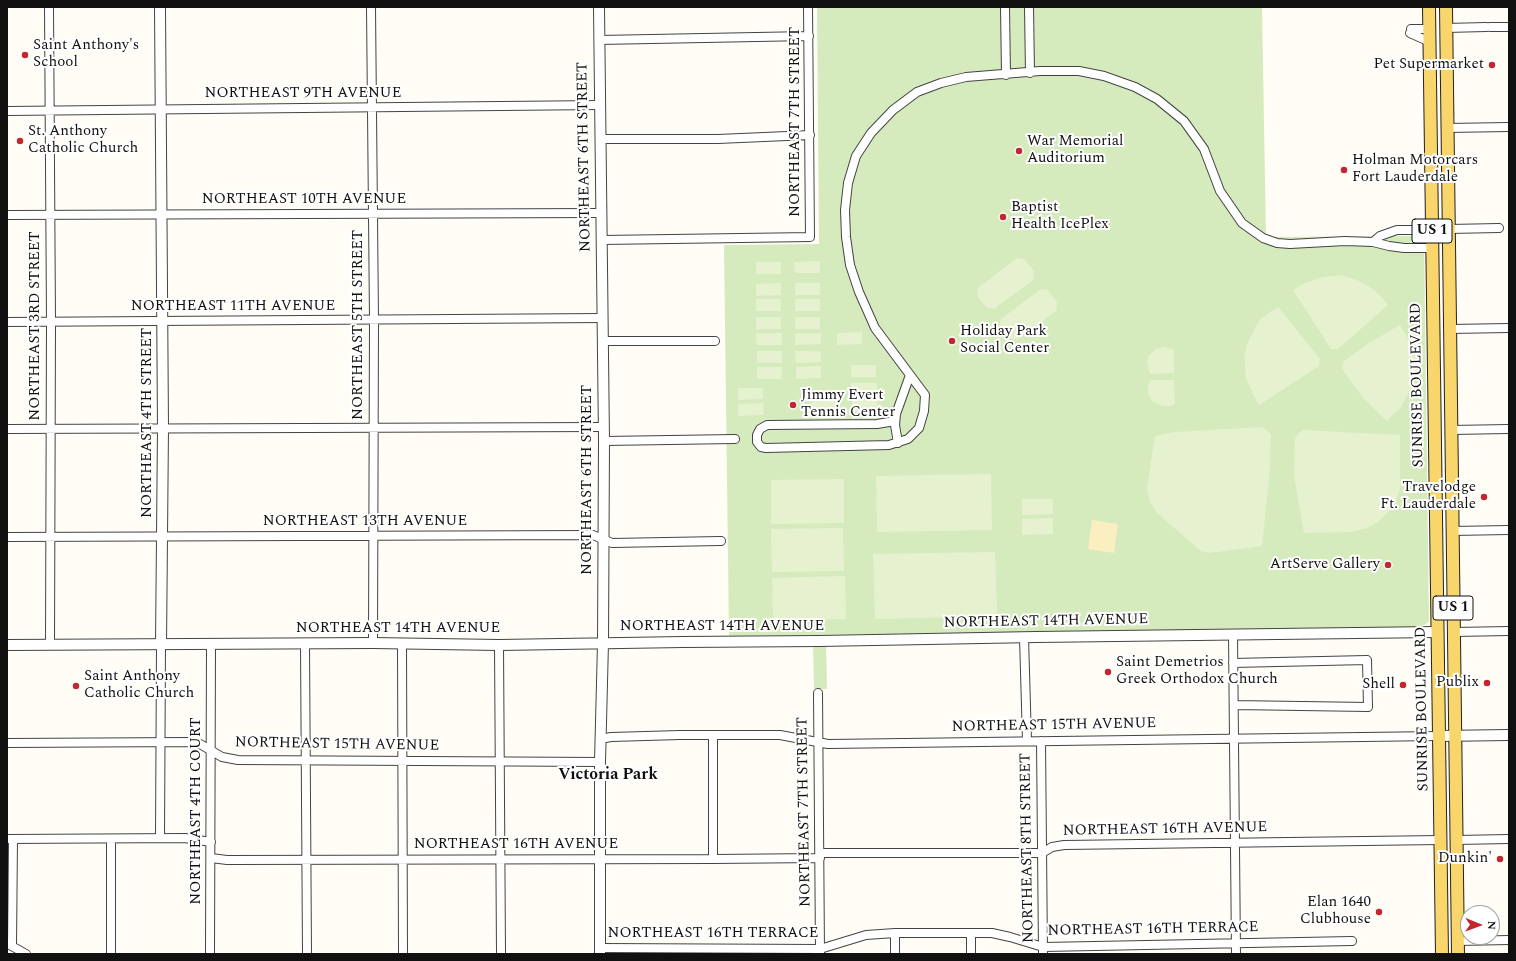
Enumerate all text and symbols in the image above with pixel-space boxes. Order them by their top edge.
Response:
street label: NORTHEAST 7TH STREET [787,27,805,217]
place label: Saint Anthony's School [33,37,139,72]
marker: Saint Anthony's School [20,50,30,60]
place label: Pet Supermarket [1373,56,1484,74]
marker: Pet Supermarket [1487,60,1497,70]
street label: NORTHEAST 6TH STREET [574,62,596,252]
street label: NORTHEAST 9TH AVENUE [204,85,402,103]
place label: St. Anthony Catholic Church [28,123,138,158]
place label: War Memorial Auditorium [1027,133,1123,168]
marker: St. Anthony Catholic Church [15,136,25,146]
marker: War Memorial Auditorium [1014,146,1024,156]
place label: Holman Motorcars Fort Lauderdale [1352,152,1478,187]
marker: Holman Motorcars Fort Lauderdale [1339,165,1349,175]
street label: NORTHEAST 10TH AVENUE [202,191,406,209]
place label: Baptist Health IcePlex [1011,199,1109,234]
marker: Baptist Health IcePlex [998,212,1008,222]
road number: US 1 [1412,219,1452,243]
street label: NORTHEAST 5TH STREET [350,230,368,420]
street label: NORTHEAST 3RD STREET [27,231,45,421]
street label: NORTHEAST 11TH AVENUE [131,298,335,316]
street label: SUNRISE BOULEVARD [1408,302,1428,468]
place label: Holiday Park Social Center [960,323,1049,358]
street label: NORTHEAST 4TH STREET [139,328,157,518]
marker: Holiday Park Social Center [947,336,957,346]
street label: NORTHEAST 6TH STREET [579,385,597,575]
place label: Jimmy Evert Tennis Center [801,387,895,422]
marker: Jimmy Evert Tennis Center [788,400,798,410]
place label: Travelodge Ft. Lauderdale [1380,479,1476,514]
marker: Travelodge Ft. Lauderdale [1479,492,1489,502]
street label: NORTHEAST 13TH AVENUE [263,513,467,531]
place label: ArtServe Gallery [1270,556,1380,574]
marker: ArtServe Gallery [1383,560,1393,570]
road number: US 1 [1433,596,1473,620]
street label: NORTHEAST 14TH AVENUE [944,611,1148,633]
street label: NORTHEAST 14TH AVENUE [620,618,824,636]
street label: NORTHEAST 14TH AVENUE [296,620,500,638]
street label: SUNRISE BOULEVARD [1413,626,1433,792]
place label: Saint Demetrios Greek Orthodox Church [1116,654,1278,689]
marker: Saint Demetrios Greek Orthodox Church [1103,667,1113,677]
place label: Saint Anthony Catholic Church [84,668,194,703]
place label: Publix [1436,674,1479,692]
place label: Shell [1362,676,1395,694]
marker: Publix [1482,678,1492,688]
marker: Shell [1398,680,1408,690]
marker: Saint Anthony Catholic Church [71,681,81,691]
street label: NORTHEAST 15TH AVENUE [952,715,1156,737]
street label: NORTHEAST 4TH COURT [188,717,206,905]
street label: NORTHEAST 7TH STREET [794,717,816,907]
street label: NORTHEAST 15TH AVENUE [235,734,439,756]
street label: NORTHEAST 8TH STREET [1017,753,1039,943]
district label: Victoria Park [558,766,658,786]
street label: NORTHEAST 16TH AVENUE [1063,819,1267,841]
street label: NORTHEAST 16TH AVENUE [414,836,618,854]
place label: Dunkin' [1438,850,1492,868]
marker: Dunkin' [1495,854,1505,864]
place label: Elan 1640 Clubhouse [1300,894,1371,929]
north arrow [1460,905,1500,945]
marker: Elan 1640 Clubhouse [1374,907,1384,917]
street label: NORTHEAST 16TH TERRACE [1047,919,1259,941]
text: N [1483,921,1500,930]
street label: NORTHEAST 16TH TERRACE [607,925,819,943]

